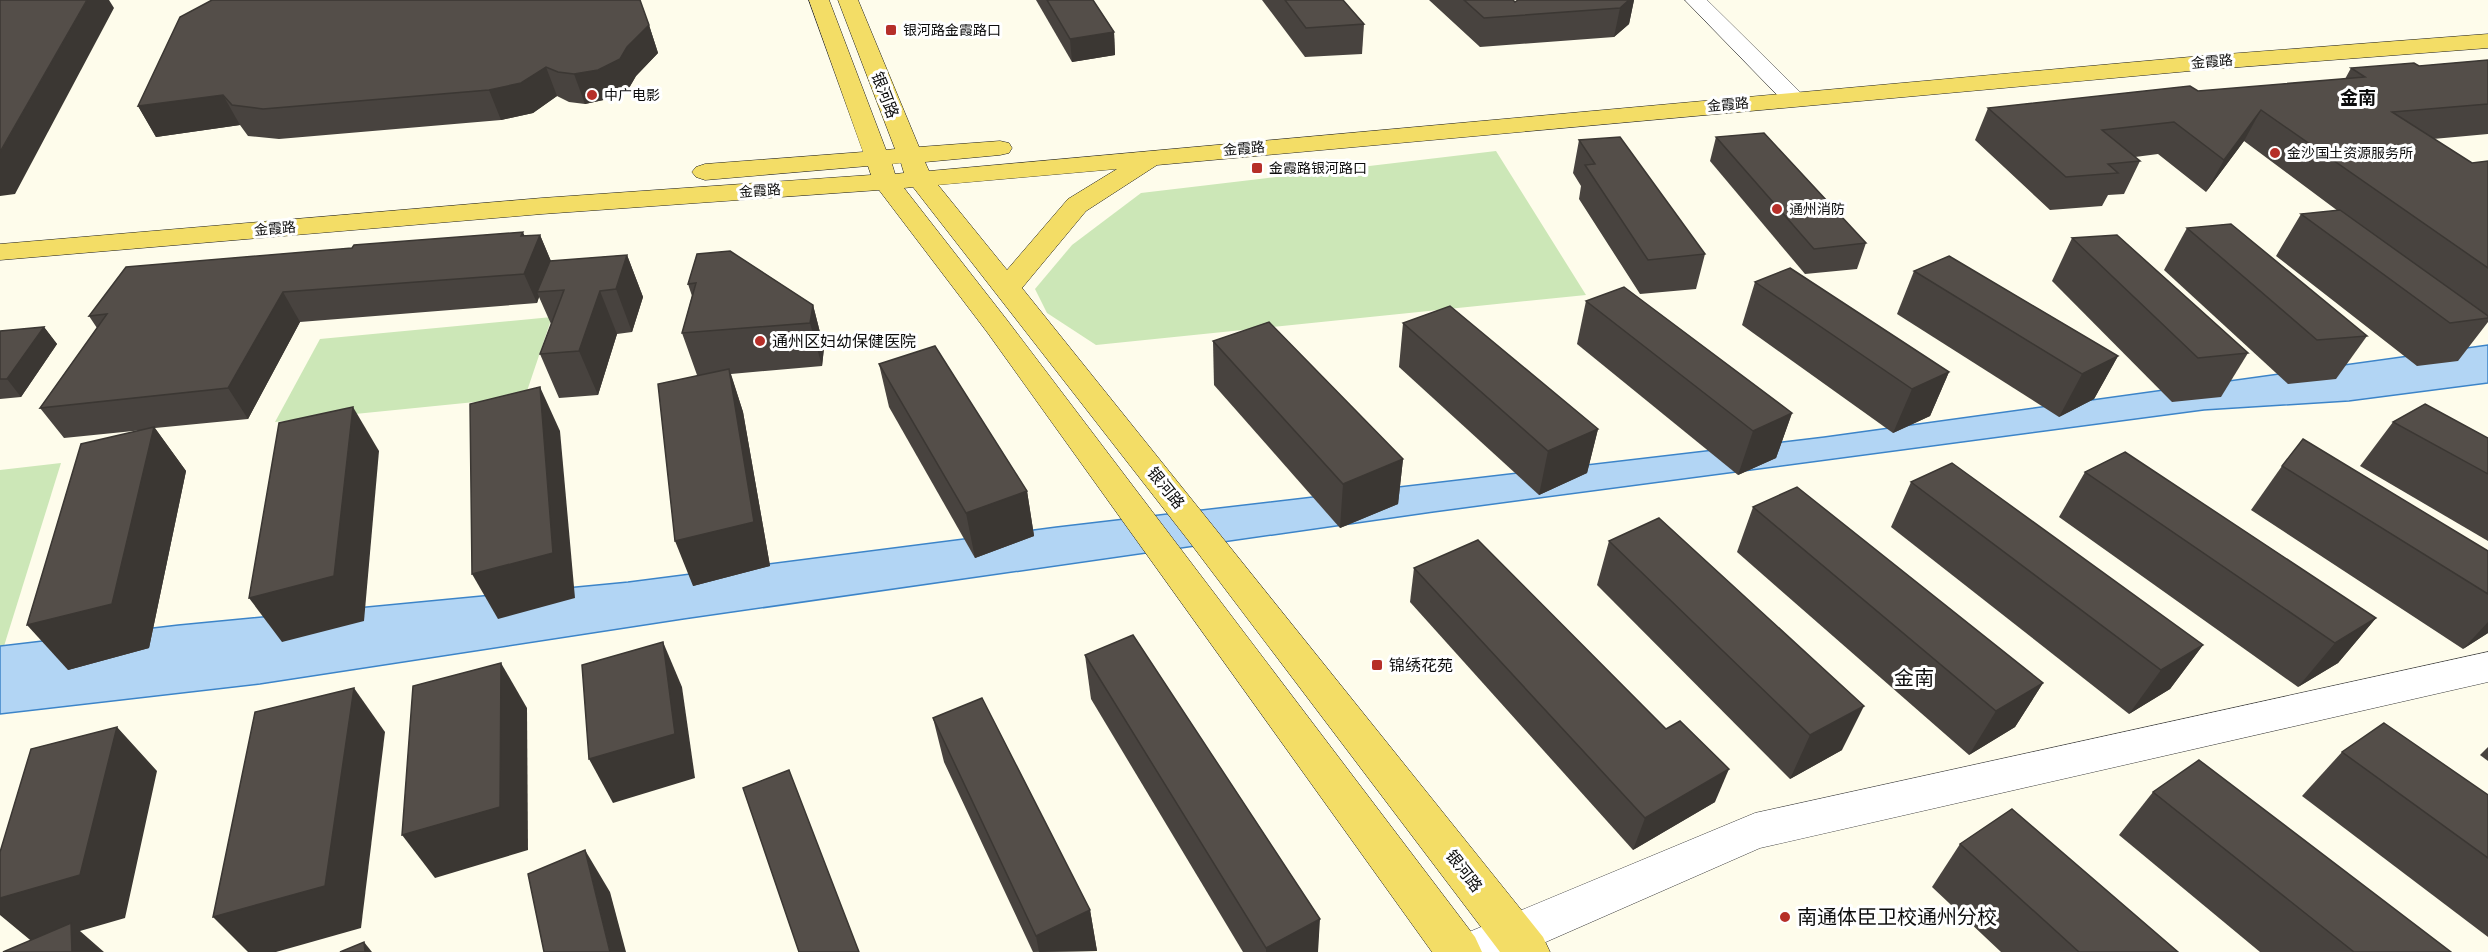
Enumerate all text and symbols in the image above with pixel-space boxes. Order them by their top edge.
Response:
marker: 银河路金霞路口 [884,23,898,37]
place label: 银河路金霞路口 [903,23,1001,38]
street label: 金霞路 [2190,53,2234,71]
street label: 银河路 [868,70,902,120]
marker: 中广电影 [585,88,599,102]
place label: 中广电影 [604,88,660,103]
district label: 金南 [2340,88,2376,108]
street label: 金霞路 [1706,96,1750,114]
street label: 金霞路 [1222,140,1266,158]
marker: 金沙国土资源服务所 [2268,146,2282,160]
place label: 金沙国土资源服务所 [2287,146,2413,161]
marker: 金霞路银河路口 [1250,161,1264,175]
place label: 金霞路银河路口 [1269,161,1367,176]
street label: 金霞路 [739,182,781,200]
place label: 通州消防 [1789,201,1845,217]
marker: 通州消防 [1770,202,1784,216]
street label: 金霞路 [253,220,297,238]
place label: 通州区妇幼保健医院 [772,333,916,350]
marker: 通州区妇幼保健医院 [753,334,767,348]
street label: 银河路 [1144,464,1188,512]
place label: 锦绣花苑 [1389,657,1453,674]
marker: 锦绣花苑 [1370,658,1384,672]
district label: 金南 [1894,667,1934,689]
street label: 银河路 [1443,847,1485,895]
place label: 南通体臣卫校通州分校 [1797,906,1997,928]
marker: 南通体臣卫校通州分校 [1778,910,1792,924]

